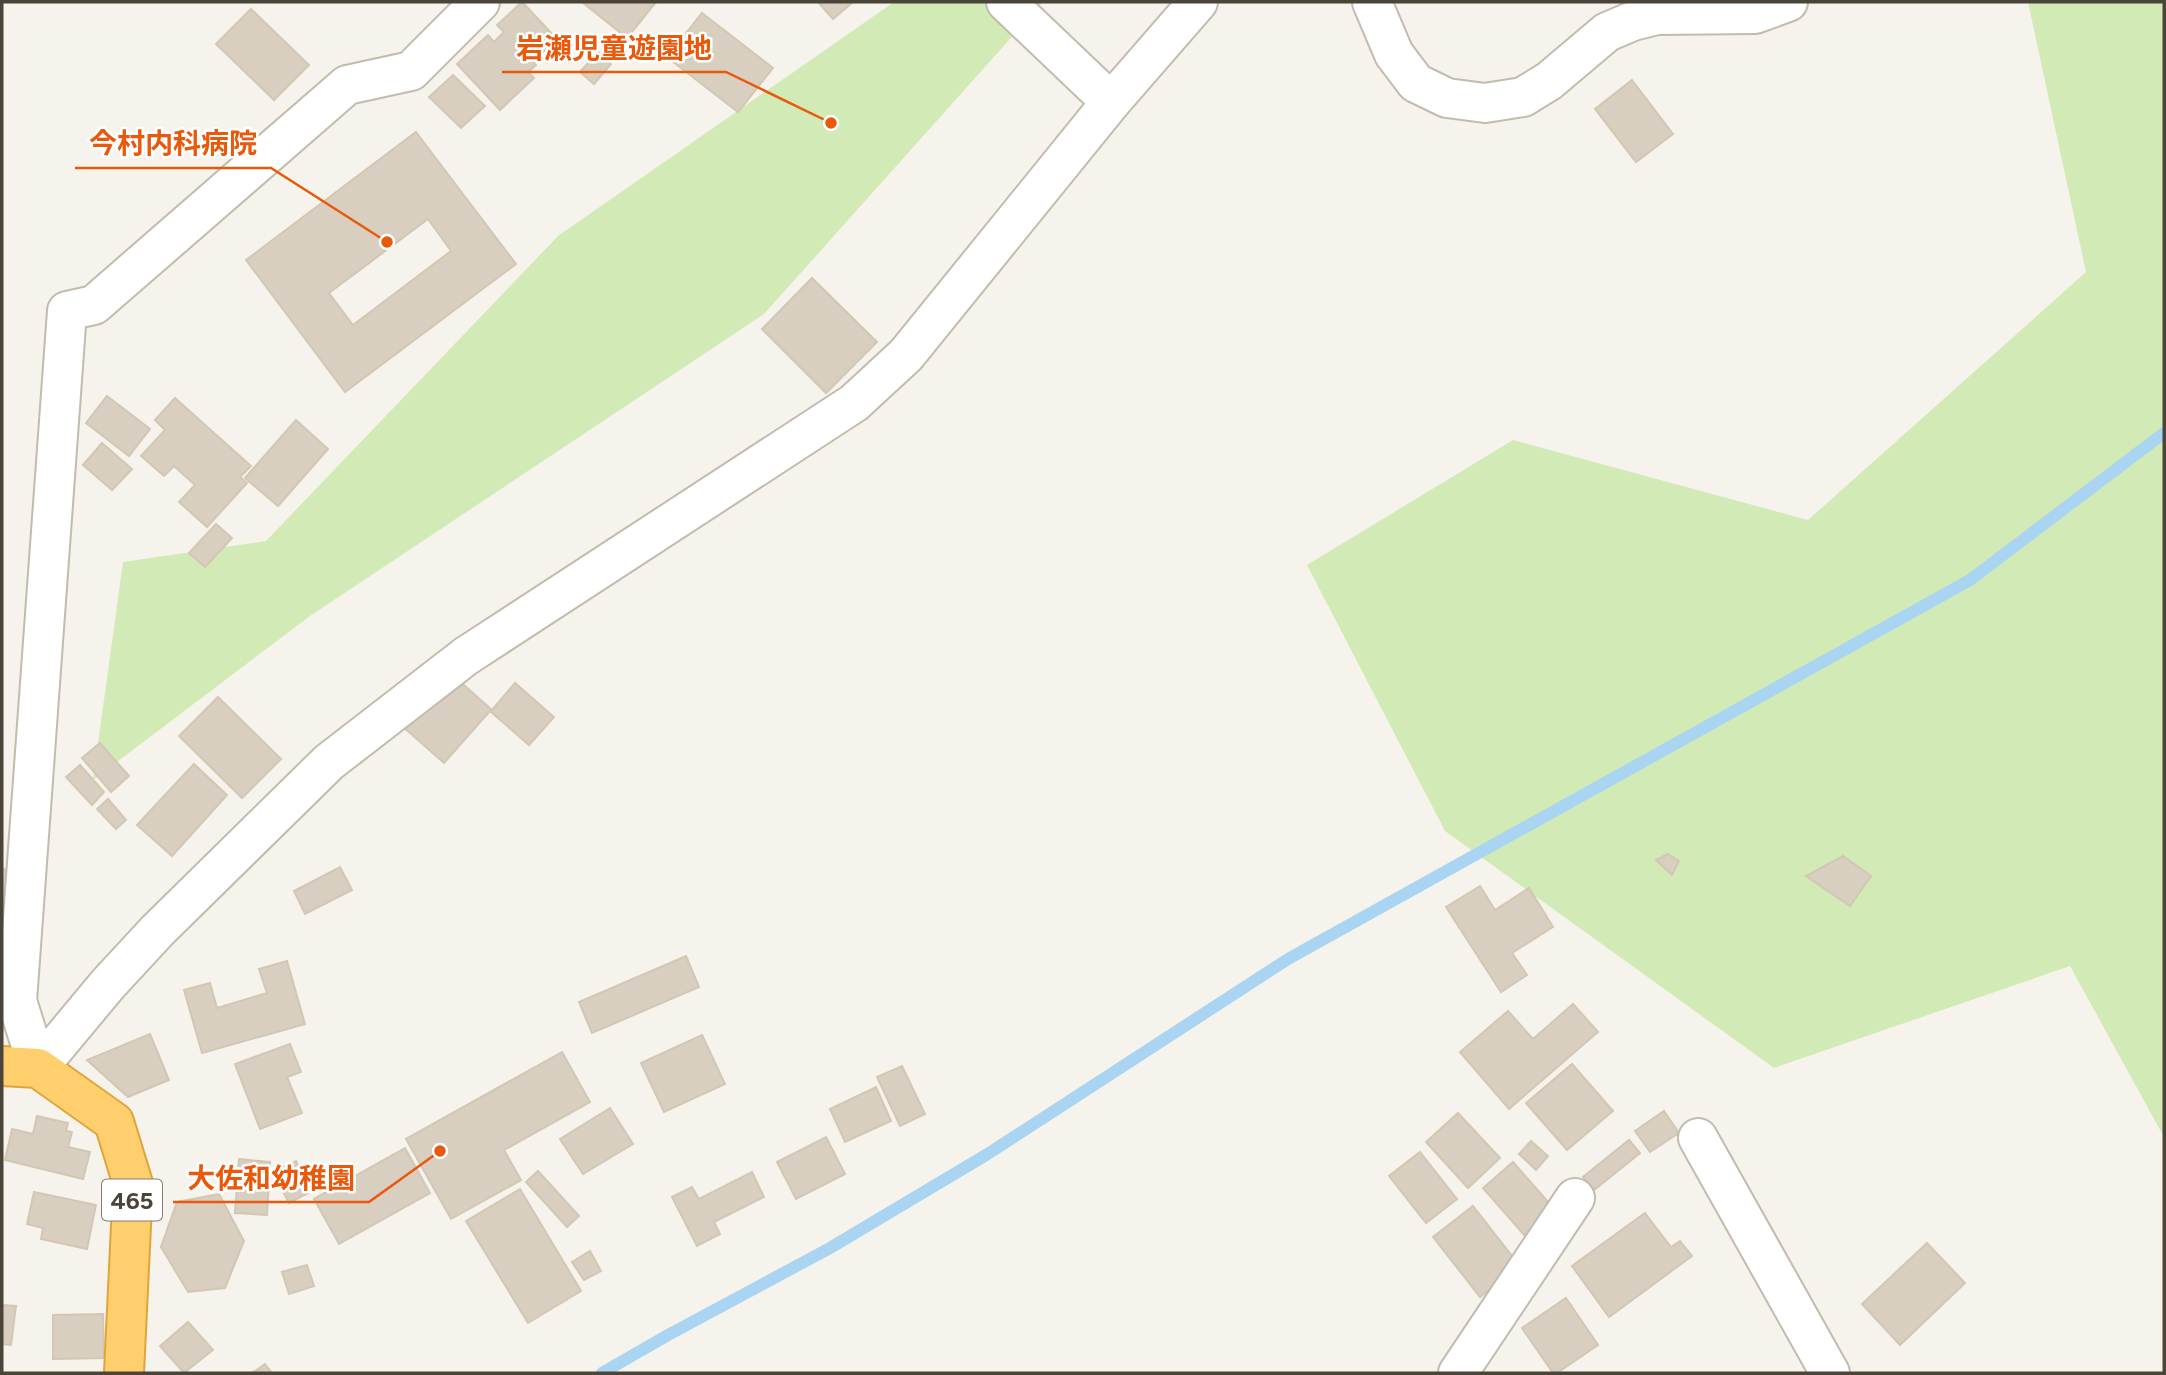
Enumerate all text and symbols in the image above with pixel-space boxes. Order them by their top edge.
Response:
callout: 岩瀬児童遊園地 [502,23,726,72]
text: 岩瀬児童遊園地 [516,31,712,65]
callout: 今村内科病院 [75,119,271,168]
text: 今村内科病院 [89,126,257,160]
callout: 大佐和幼稚園 [173,1153,369,1202]
text: 大佐和幼稚園 [187,1161,355,1195]
road number: 465 [102,1180,162,1220]

